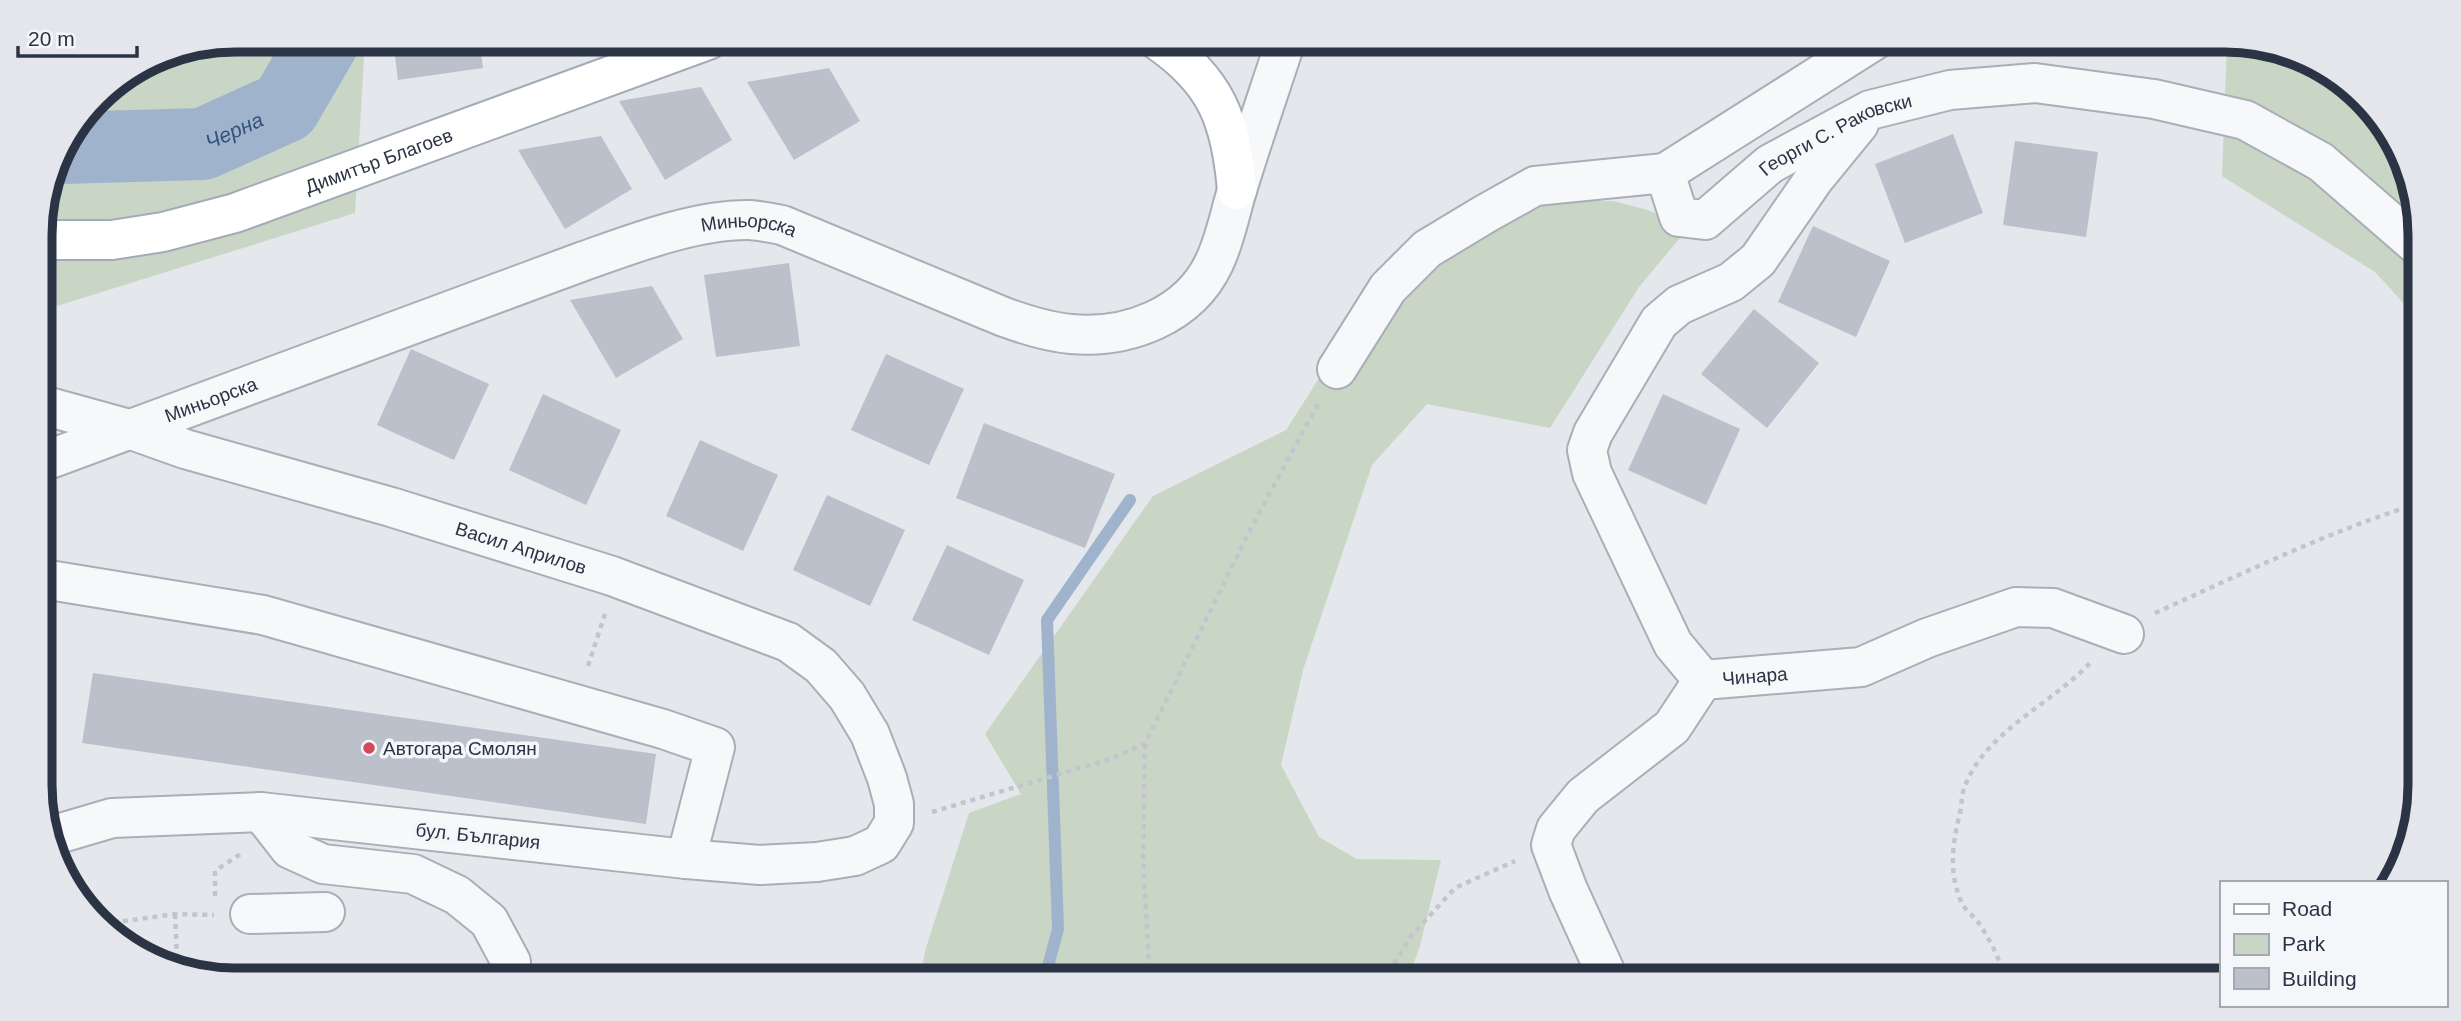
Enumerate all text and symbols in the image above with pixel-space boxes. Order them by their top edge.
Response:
scale bar [18,14,136,58]
text: 20 m [28,27,75,50]
street label: Георги С. Раковски [1754,89,1914,180]
water label: Черна [202,107,266,153]
street label: Димитър Благоев [302,124,455,197]
street label: Миньорска [699,209,800,241]
street label: Миньорска [162,373,260,426]
street label: Васил Априлов [453,517,589,578]
street label: Чинара [1721,663,1789,689]
place label: Автогара Смолян [383,738,537,759]
marker: Автогара Смолян [361,740,377,756]
street label: бул. България [415,819,541,853]
legend [2220,881,2447,1007]
text: Road [2282,897,2332,920]
text: Park [2282,932,2326,955]
text: Building [2282,967,2357,990]

